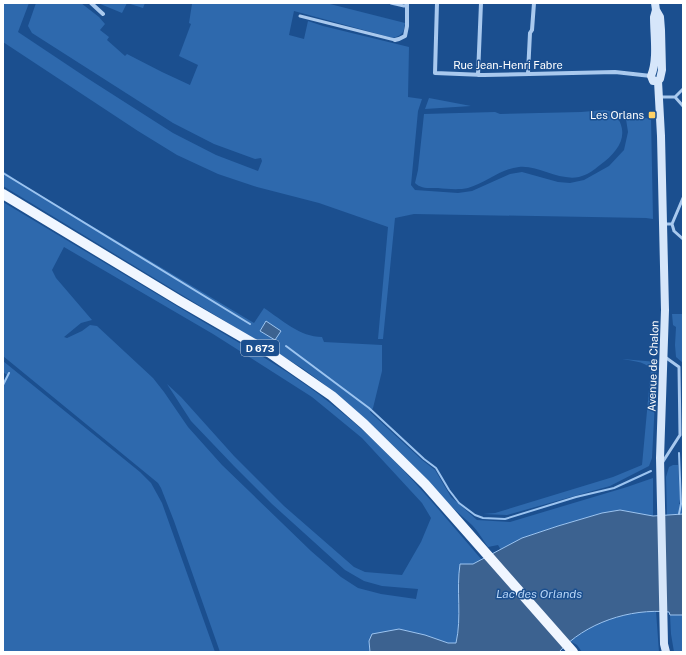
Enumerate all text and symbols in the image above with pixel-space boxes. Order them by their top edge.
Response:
street label: Rue Jean-Henri Fabre [453,59,563,71]
place label: Les Orlans [590,109,644,121]
marker: Les Orlans [647,110,657,120]
street label: Avenue de Chalon [645,320,661,412]
road number: D 673 [241,340,279,356]
water label: Lac des Orlands [496,587,582,601]

